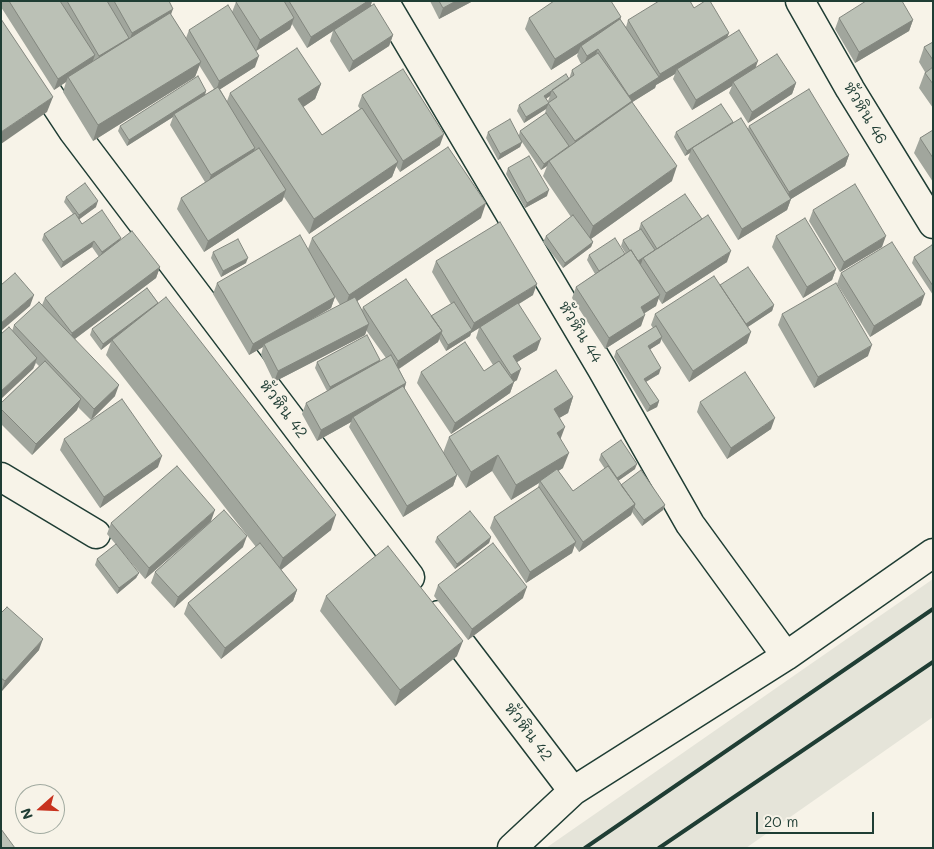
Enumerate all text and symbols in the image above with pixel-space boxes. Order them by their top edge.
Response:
street label: หัวหิน 46 [839,78,891,148]
street label: หัวหิน 44 [554,297,606,367]
street label: หัวหิน 42 [255,376,311,442]
street label: หัวหิน 42 [500,699,556,765]
north arrow [15,784,65,834]
scale bar [759,802,876,834]
text: N [16,806,37,822]
text: 20 m [764,811,798,831]

